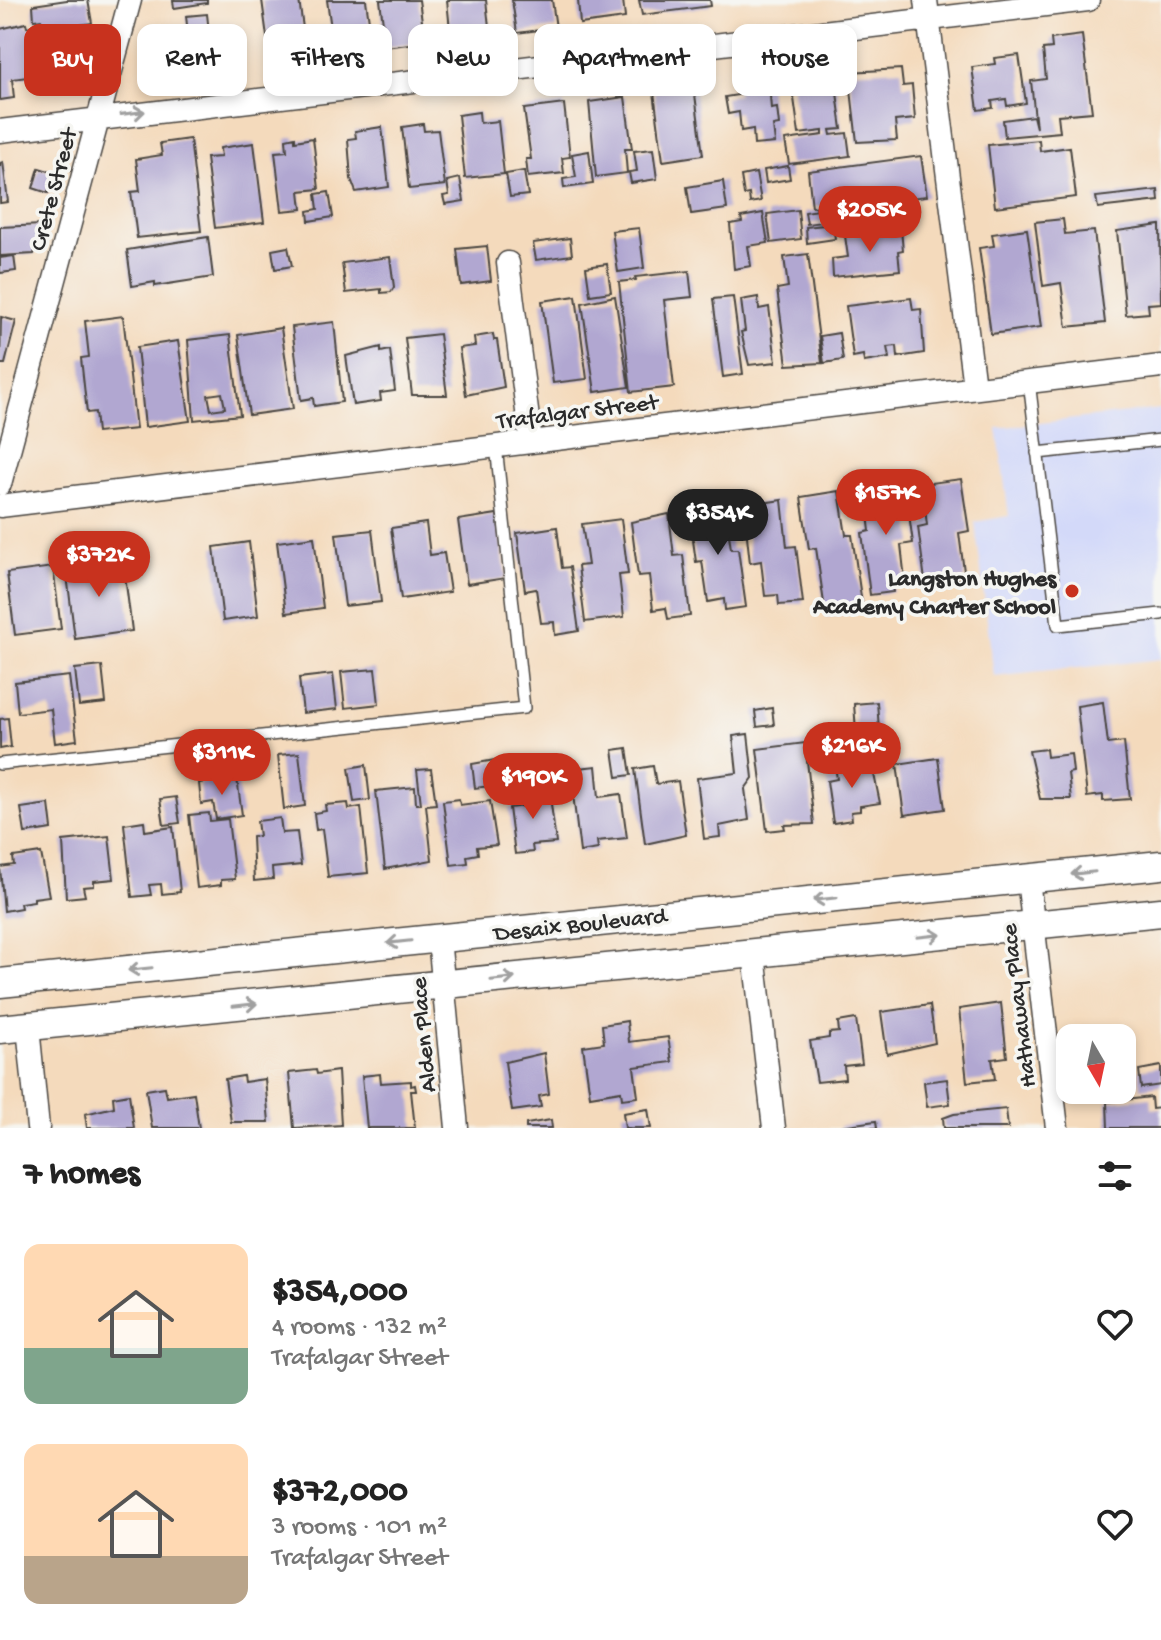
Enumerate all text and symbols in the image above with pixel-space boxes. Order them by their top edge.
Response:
chip: Buy [24,24,121,96]
chip: Rent [137,24,247,96]
chip: Filters [263,24,392,96]
chip: New [408,24,518,96]
chip: Apartment [534,24,716,96]
chip: House [732,24,857,96]
one-way arrow [119,105,146,120]
street label: Crete Street [25,123,86,254]
pin: $205K [814,186,926,254]
text: $205K [836,196,904,227]
street label: Trafalgar Street [493,389,662,438]
pin: $157K [830,469,942,537]
text: $157K [854,479,918,510]
pin: $354K [662,489,774,557]
text: $354K [685,499,751,530]
pin: $372K [43,531,155,599]
text: $372K [66,541,132,572]
place label: Langston Hughes Academy Charter School [812,566,1057,623]
marker: Langston Hughes Academy Charter School [1063,582,1081,600]
pin: $216K [796,722,908,790]
pin: $311K [166,729,278,797]
text: $216K [821,732,883,763]
text: $311K [192,739,252,770]
pin: $190K [477,753,589,821]
text: $190K [501,763,565,794]
one-way arrow [1070,866,1097,881]
one-way arrow [812,892,839,907]
street label: Desaix Boulevard [490,903,670,950]
street label: Hathaway Place [996,921,1045,1089]
one-way arrow [915,928,942,943]
one-way arrow [386,935,413,950]
one-way arrow [127,961,154,976]
one-way arrow [490,971,516,986]
street label: Alden Place [406,975,445,1093]
one-way arrow [231,997,258,1012]
north arrow [1056,1024,1136,1104]
map controls [1056,1024,1136,1104]
icon: filters [1093,1154,1137,1198]
text: 7 homes [24,1156,140,1196]
text: $354,000 [272,1273,408,1313]
icon: home [88,1276,184,1372]
icon: heart [1093,1302,1137,1346]
text: 4 rooms · 132 m² [272,1313,447,1344]
text: Trafalgar Street [272,1344,448,1375]
text: $372,000 [272,1473,408,1513]
icon: home [88,1476,184,1572]
icon: heart [1093,1502,1137,1546]
text: 3 rooms · 101 m² [272,1513,447,1544]
text: Trafalgar Street [272,1544,448,1575]

